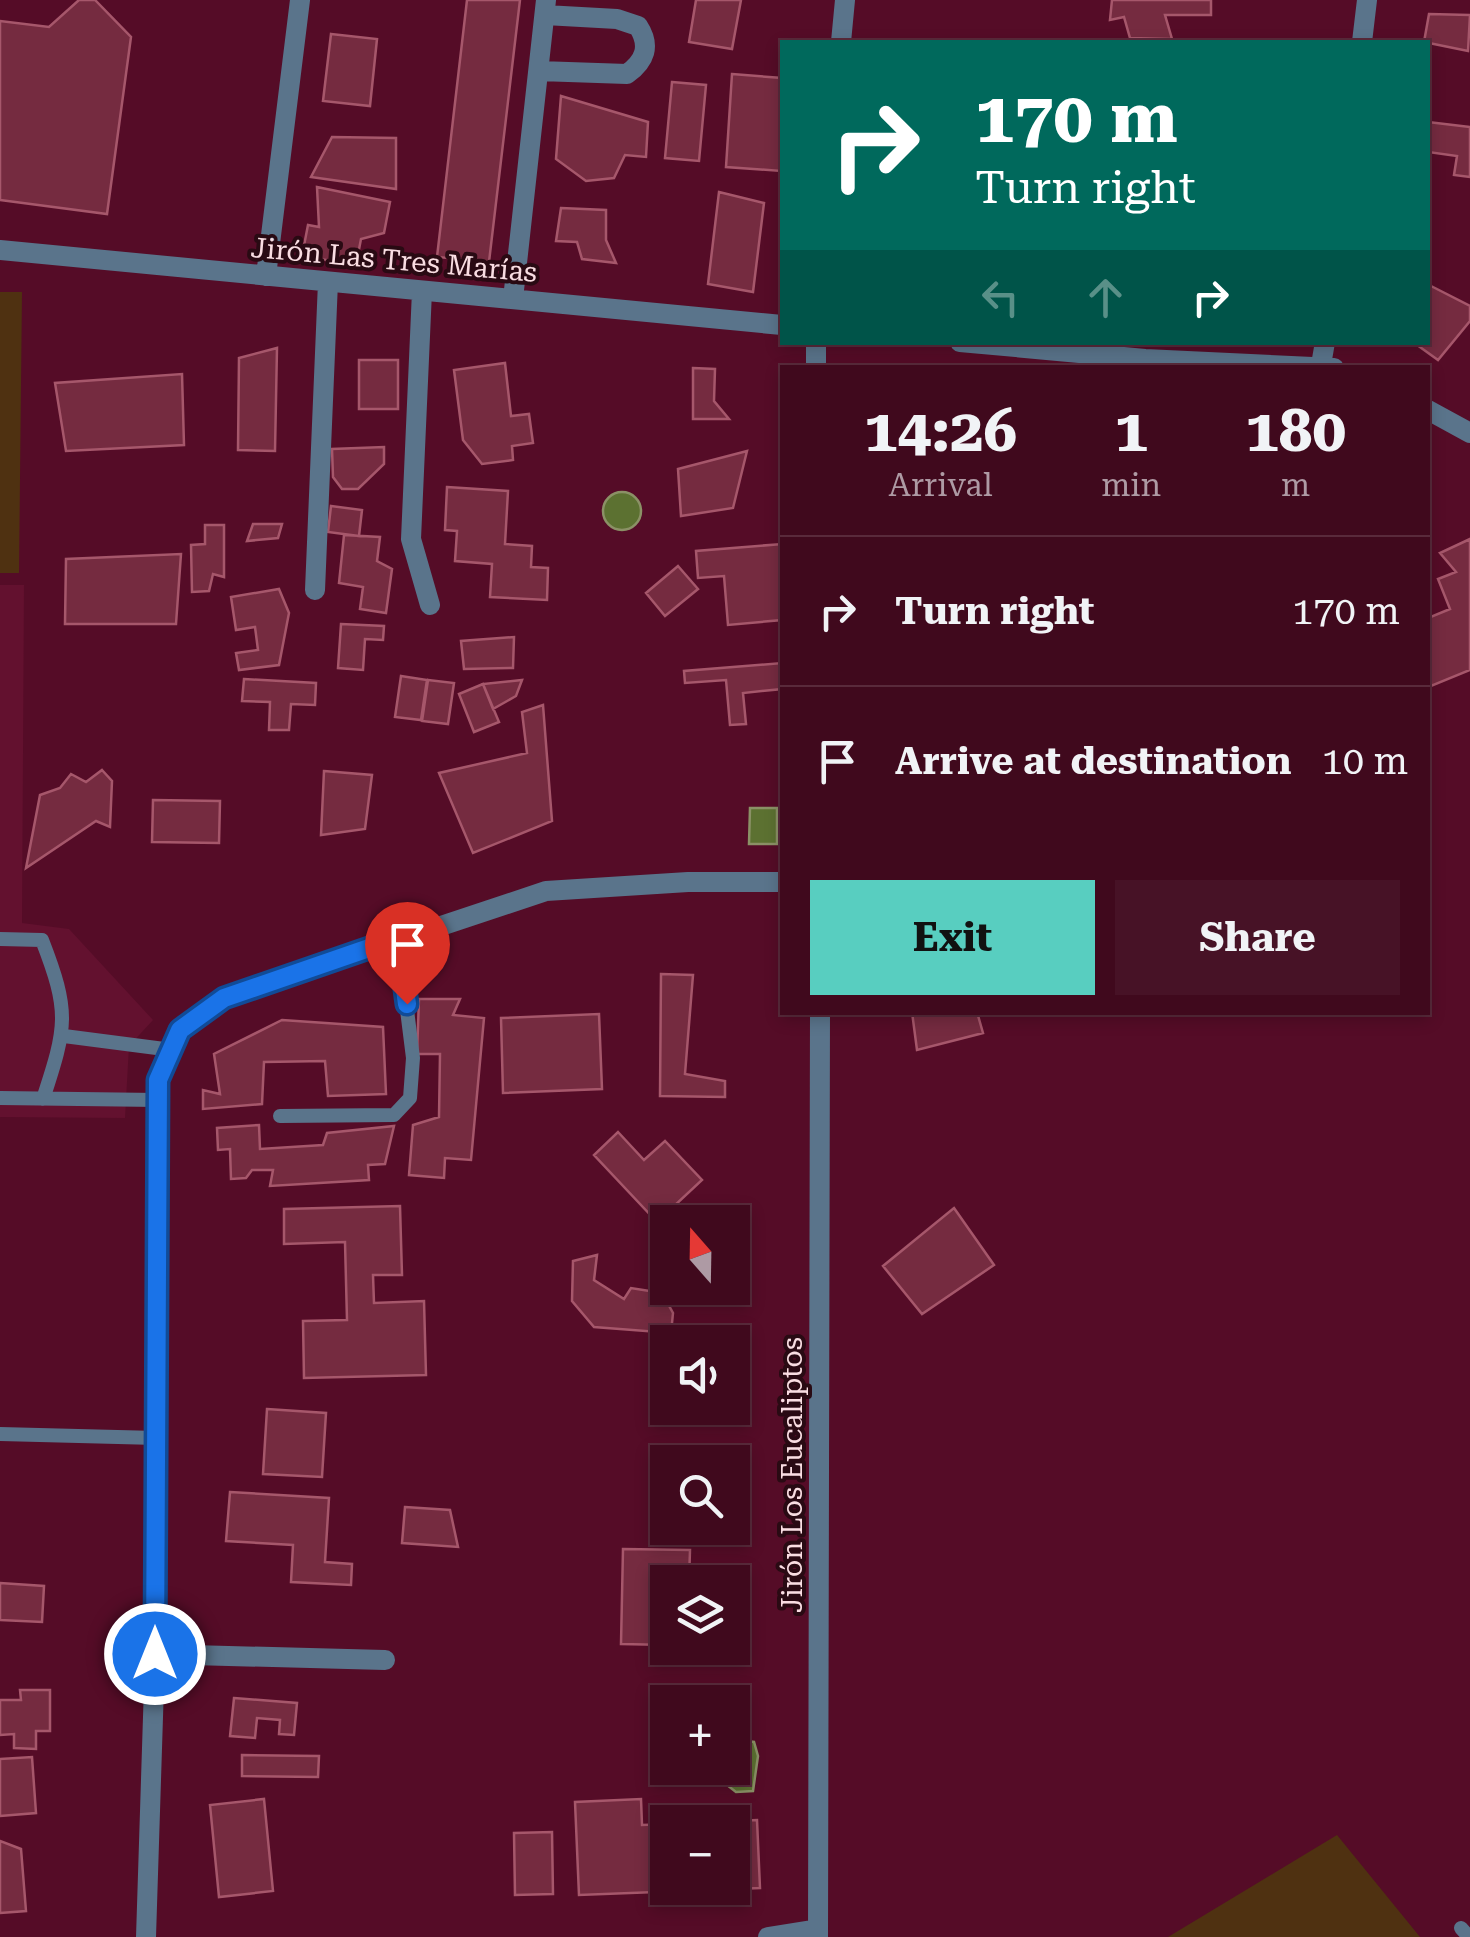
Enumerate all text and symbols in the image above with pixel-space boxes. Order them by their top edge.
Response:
text: 170 m [975,77,1178,159]
icon: right [810,80,940,210]
text: Turn right [975,161,1196,214]
street label: Jirón Las Tres Marías [249,231,539,289]
icon: left [973,270,1028,325]
icon: ahead [1078,270,1133,325]
icon: right [1183,270,1238,325]
text: 14:26 [864,395,1017,466]
text: 1 [1114,395,1148,466]
text: 180 [1245,395,1346,466]
text: Arrival [889,466,993,504]
text: min [1101,466,1161,504]
text: m [1281,466,1310,504]
icon: right [810,584,865,639]
text: Turn right [895,589,1094,633]
text: 170 m [1292,589,1400,633]
icon: arrive [810,734,865,789]
text: Arrive at destination [895,739,1291,783]
text: 10 m [1321,739,1408,783]
button: Exit [810,880,1095,995]
button: Share [1115,880,1400,995]
pin [365,902,450,1005]
icon: arrive [380,917,435,972]
north arrow [650,1205,750,1305]
map controls [650,1205,750,1905]
button: sound [650,1325,750,1425]
street label: Jirón Los Eucaliptos [776,1337,809,1613]
button: search [650,1445,750,1545]
button: layers [650,1565,750,1665]
position arrow [103,1602,207,1706]
button: + [650,1685,750,1785]
button: − [650,1805,750,1905]

